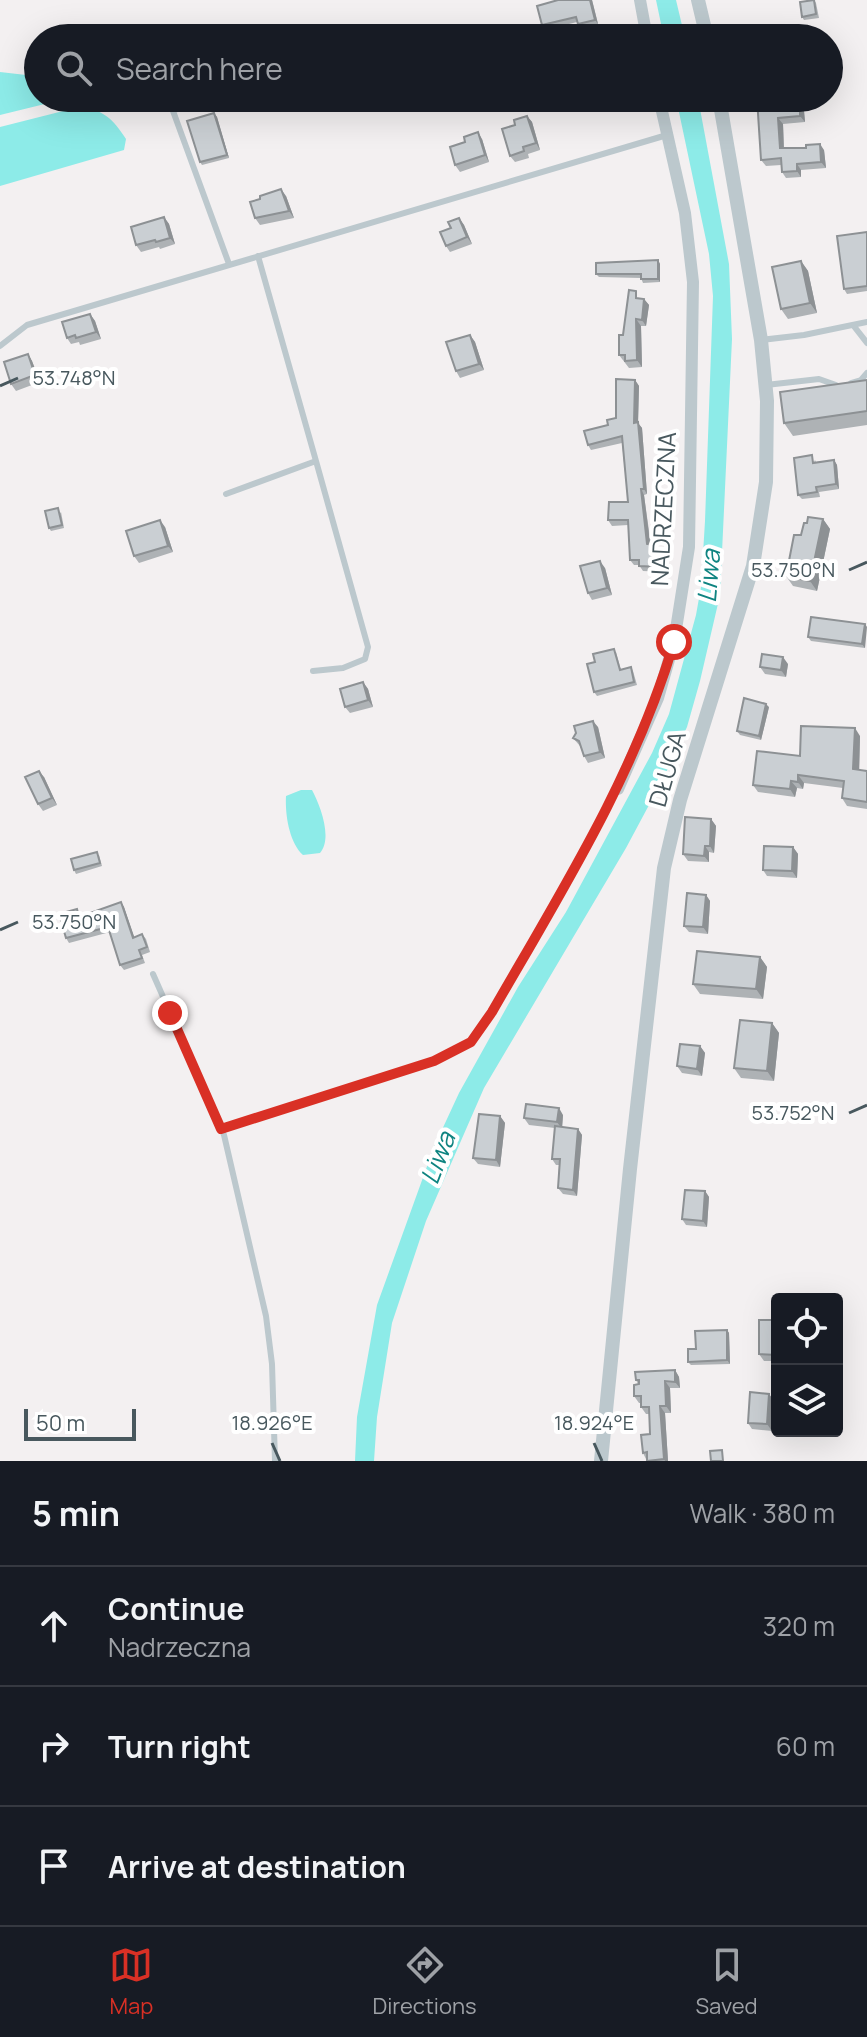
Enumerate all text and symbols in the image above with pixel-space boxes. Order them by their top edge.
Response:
search box [24,24,843,112]
icon: search [52,46,96,90]
text: Search here [116,48,283,89]
text: 53.748°N [32,364,116,391]
street label: NADRZECZNA [642,431,683,587]
water label: Liwa [688,546,728,604]
text: 53.750°N [751,556,835,583]
route start [656,624,692,660]
street label: DŁUGA [640,727,693,810]
text: 53.750°N [32,908,116,935]
route end [152,995,188,1031]
text: 53.752°N [752,1099,834,1126]
water label: Liwa [411,1125,464,1189]
map controls [771,1293,843,1437]
button: locate [771,1293,843,1365]
button: layers [771,1365,843,1437]
scale bar [24,1405,136,1441]
text: 50 m [36,1408,85,1438]
text: 18.926°E [231,1409,313,1436]
text: 18.924°E [554,1409,634,1436]
text: 5 min [32,1490,120,1536]
text: Walk · 380 m [690,1495,835,1531]
text: Continue [108,1588,244,1629]
icon: ahead [32,1604,76,1648]
text: 320 m [763,1608,835,1644]
text: Nadrzeczna [108,1629,251,1665]
icon: right [32,1724,76,1768]
text: Turn right [108,1726,251,1767]
text: 60 m [776,1728,835,1764]
icon: arrive [32,1844,76,1888]
text: Arrive at destination [108,1846,406,1887]
tab: Map [109,1943,153,2021]
tab: Directions [372,1943,477,2021]
tab: Saved [696,1943,758,2021]

